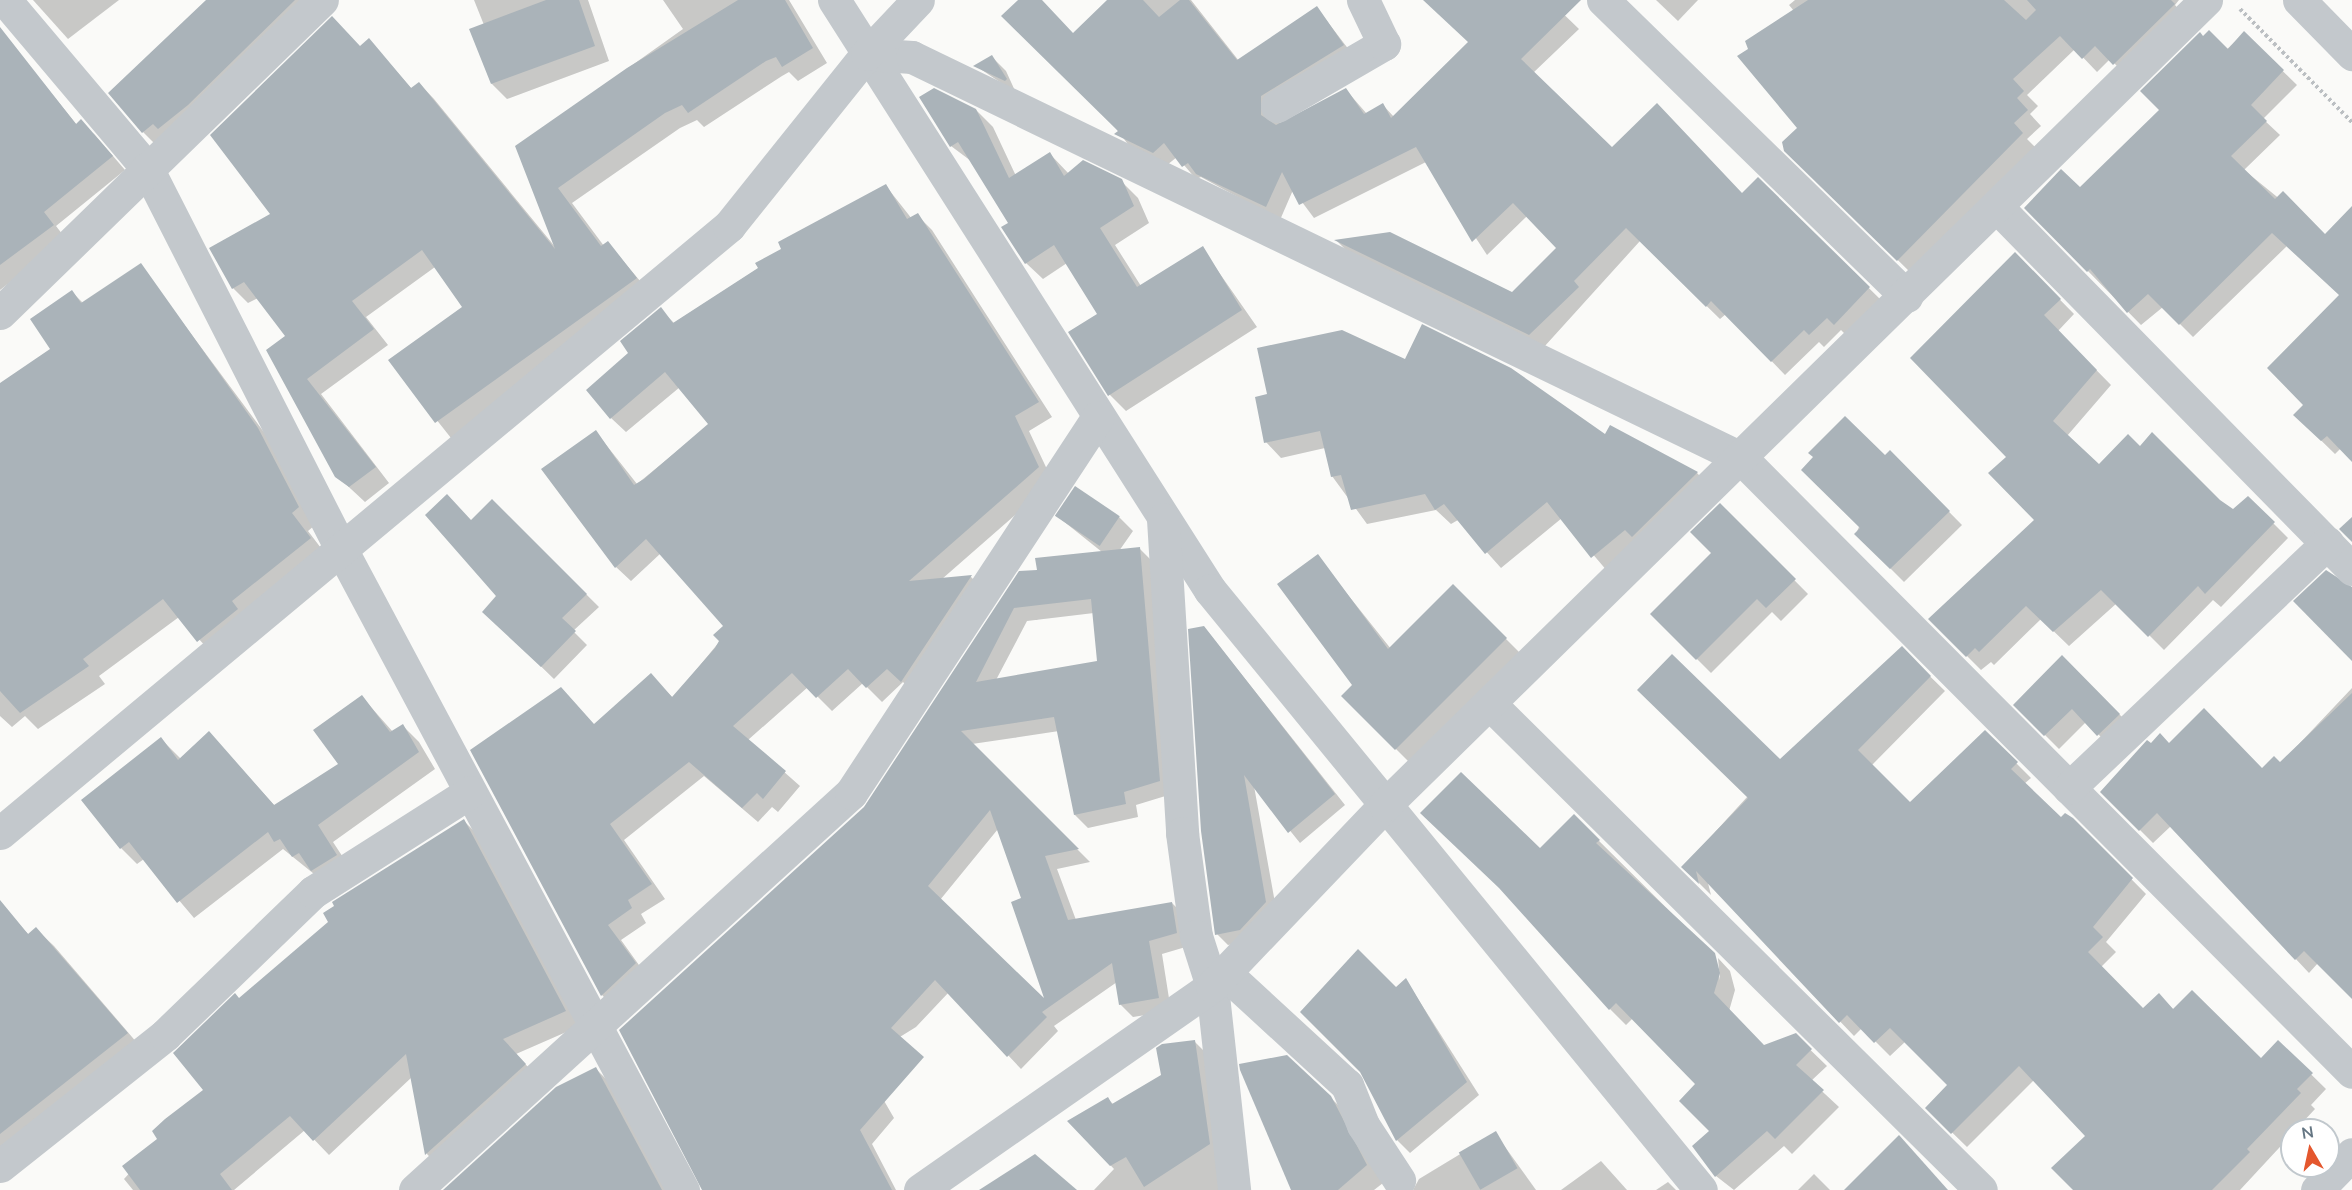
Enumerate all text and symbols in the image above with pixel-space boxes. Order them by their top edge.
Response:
north arrow [2280,1118,2340,1178]
text: N [2300,1121,2315,1143]

